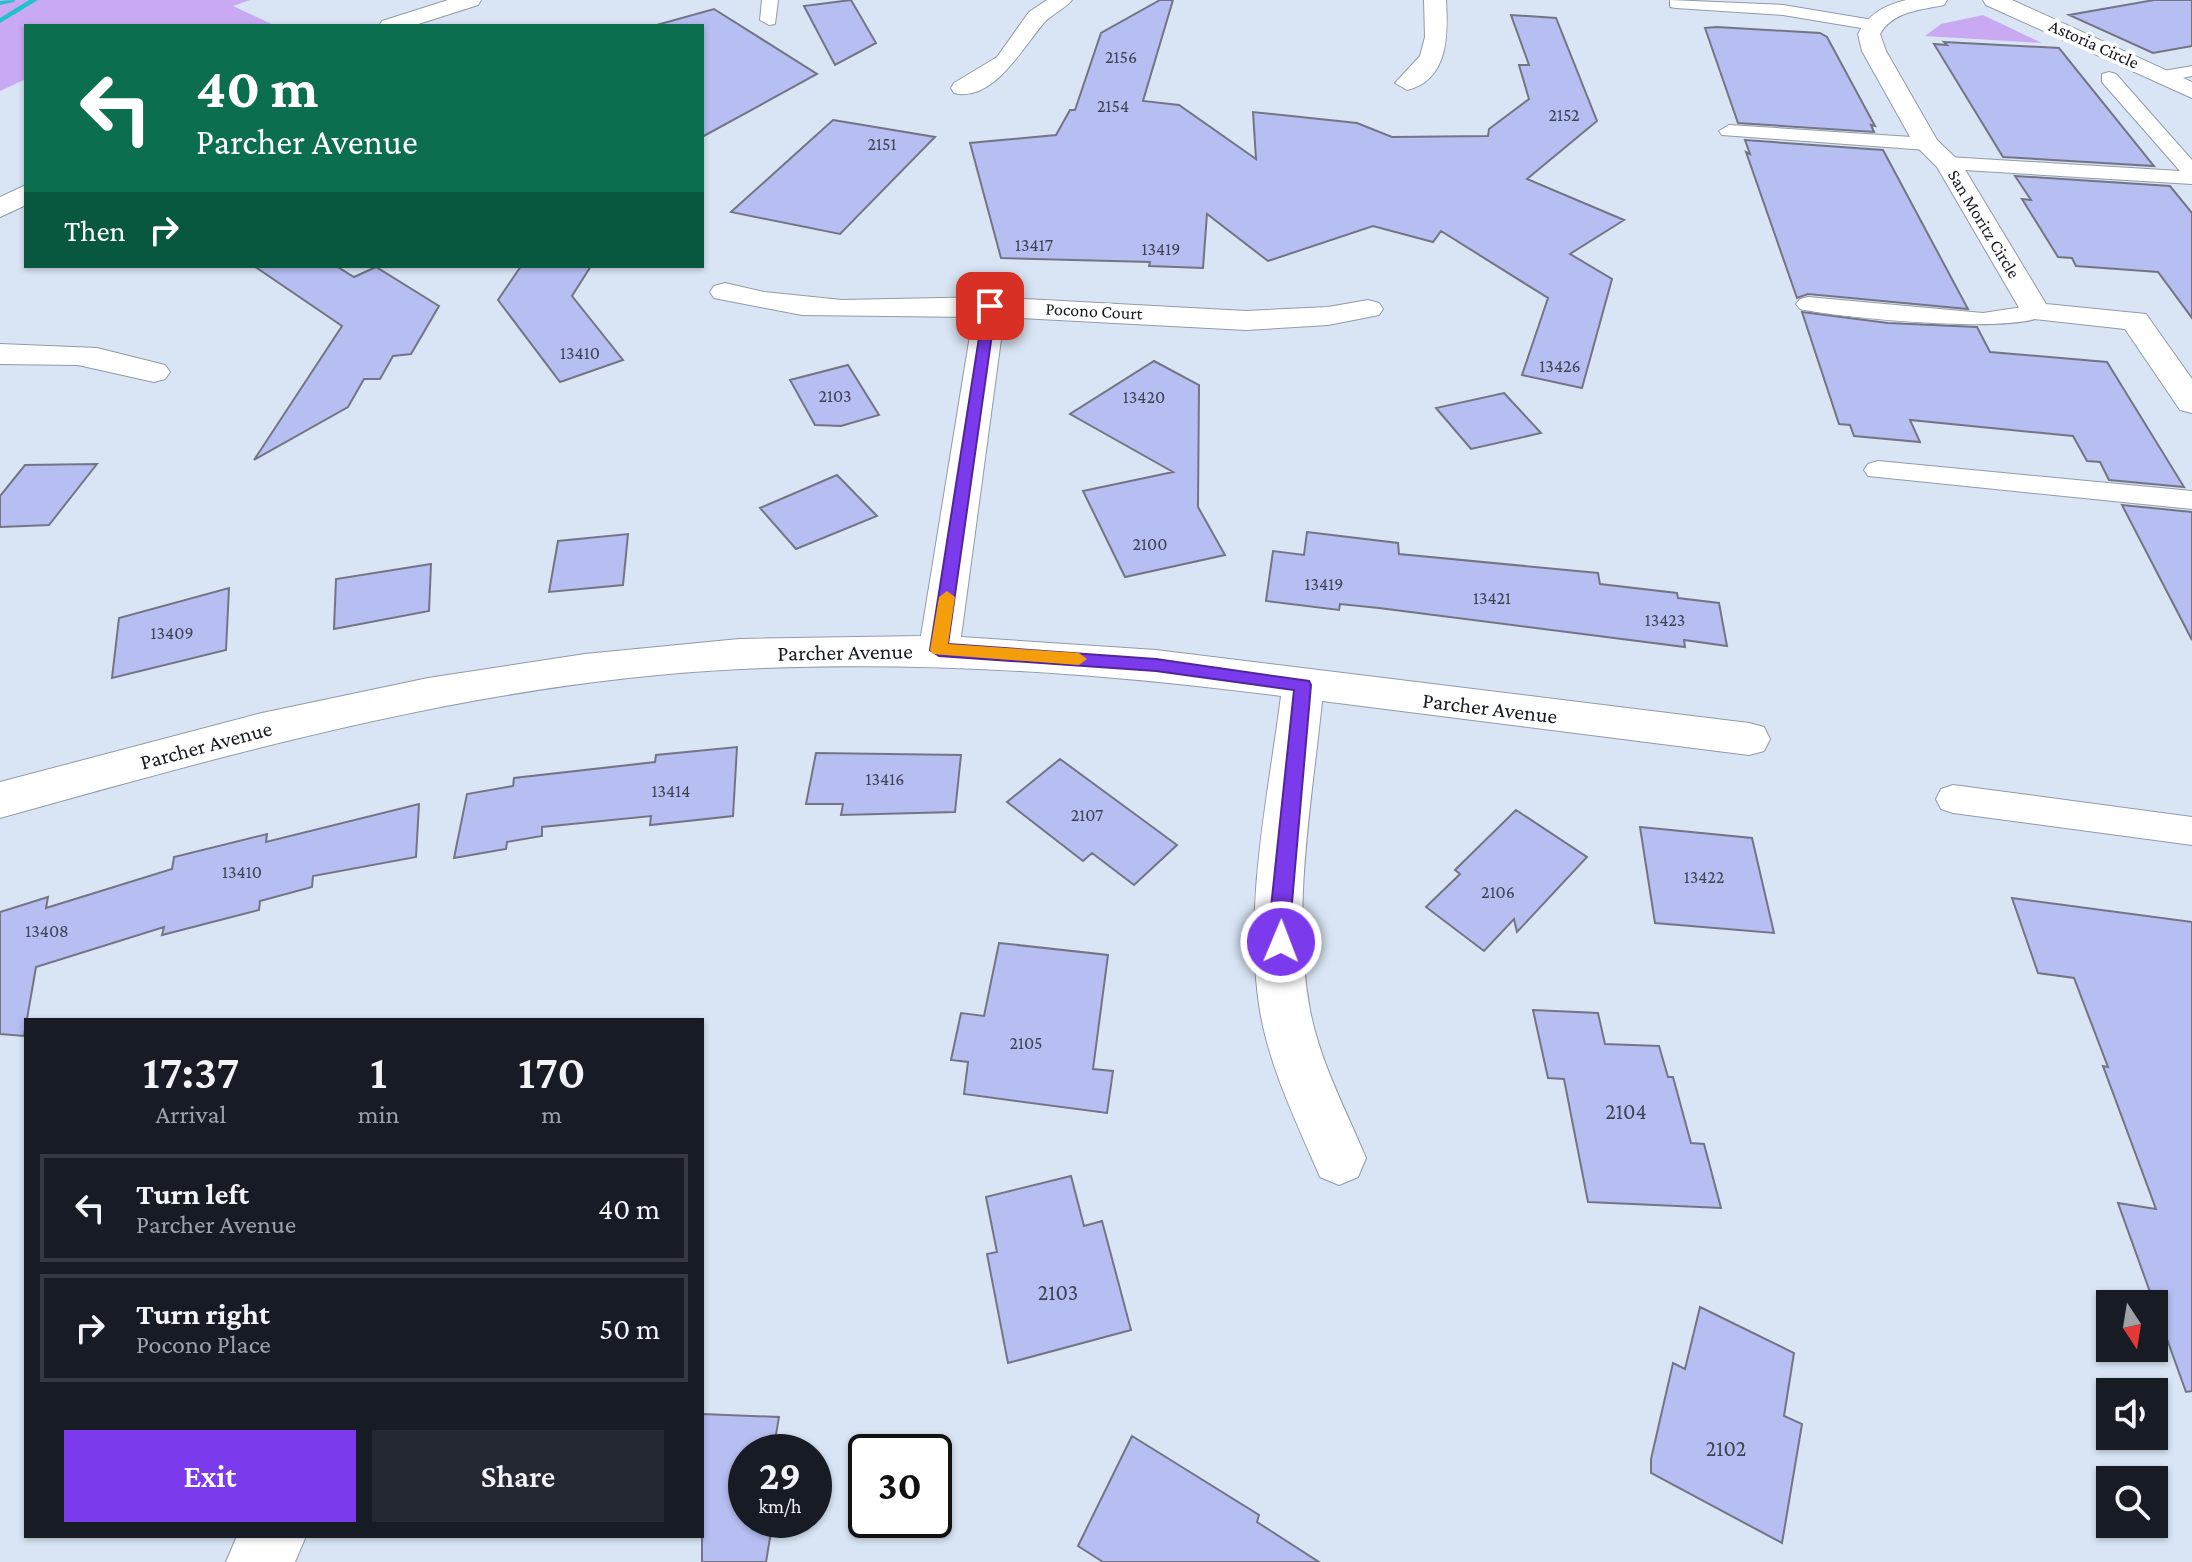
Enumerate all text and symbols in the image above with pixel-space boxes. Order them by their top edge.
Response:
street label: Astoria Circle [2046,15,2142,73]
house number: 2156 [1105,47,1137,67]
icon: left [64,56,168,160]
text: 40 m [196,57,318,119]
house number: 2154 [1097,96,1129,116]
house number: 2152 [1548,105,1580,125]
text: Parcher Avenue [196,122,418,162]
house number: 2151 [868,134,896,154]
street label: San Moritz Circle [1944,166,2024,282]
icon: right [142,208,186,252]
text: Then [64,214,126,247]
house number: 13417 [1015,235,1053,255]
house number: 13419 [1142,239,1180,259]
pin [956,272,1024,340]
icon: arrive [968,284,1012,328]
street label: Pocono Court [1045,298,1144,324]
house number: 13410 [560,343,600,363]
house number: 13426 [1539,356,1581,376]
house number: 2103 [818,386,852,406]
house number: 13420 [1123,387,1165,407]
house number: 2100 [1133,534,1167,554]
house number: 13419 [1305,574,1343,594]
house number: 13421 [1473,588,1511,608]
house number: 13423 [1645,610,1685,630]
house number: 13409 [150,623,194,643]
street label: Parcher Avenue [777,638,913,666]
street label: Parcher Avenue [1421,687,1559,729]
street label: Parcher Avenue [137,715,275,775]
house number: 13416 [866,769,904,789]
house number: 13414 [652,781,690,801]
house number: 2107 [1071,805,1103,825]
house number: 13410 [222,862,262,882]
house number: 13422 [1684,867,1724,887]
house number: 2106 [1481,882,1515,902]
position arrow [1239,900,1323,984]
house number: 13408 [25,921,69,941]
house number: 2105 [1009,1033,1043,1053]
text: 17:37 [142,1045,239,1098]
text: 1 [370,1045,387,1098]
text: 170 [518,1045,586,1098]
house number: 2104 [1605,1099,1647,1124]
text: Arrival [156,1100,226,1129]
text: min [358,1100,399,1129]
text: m [541,1100,562,1129]
text: Turn left [136,1177,249,1210]
icon: left [68,1186,112,1230]
text: 40 m [598,1192,660,1225]
text: Parcher Avenue [136,1210,296,1239]
house number: 2103 [1038,1280,1078,1305]
north arrow [2096,1290,2168,1362]
map controls [2096,1290,2168,1538]
text: Turn right [136,1297,270,1330]
icon: right [68,1306,112,1350]
text: 50 m [599,1312,660,1345]
text: Pocono Place [136,1330,271,1359]
button: sound [2096,1378,2168,1450]
button: Exit [64,1430,356,1522]
button: Share [372,1430,664,1522]
speed limit sign: 30 [848,1434,952,1538]
house number: 2102 [1706,1436,1746,1461]
text: 29 [759,1453,801,1498]
button: search [2096,1466,2168,1538]
text: km/h [758,1495,802,1517]

